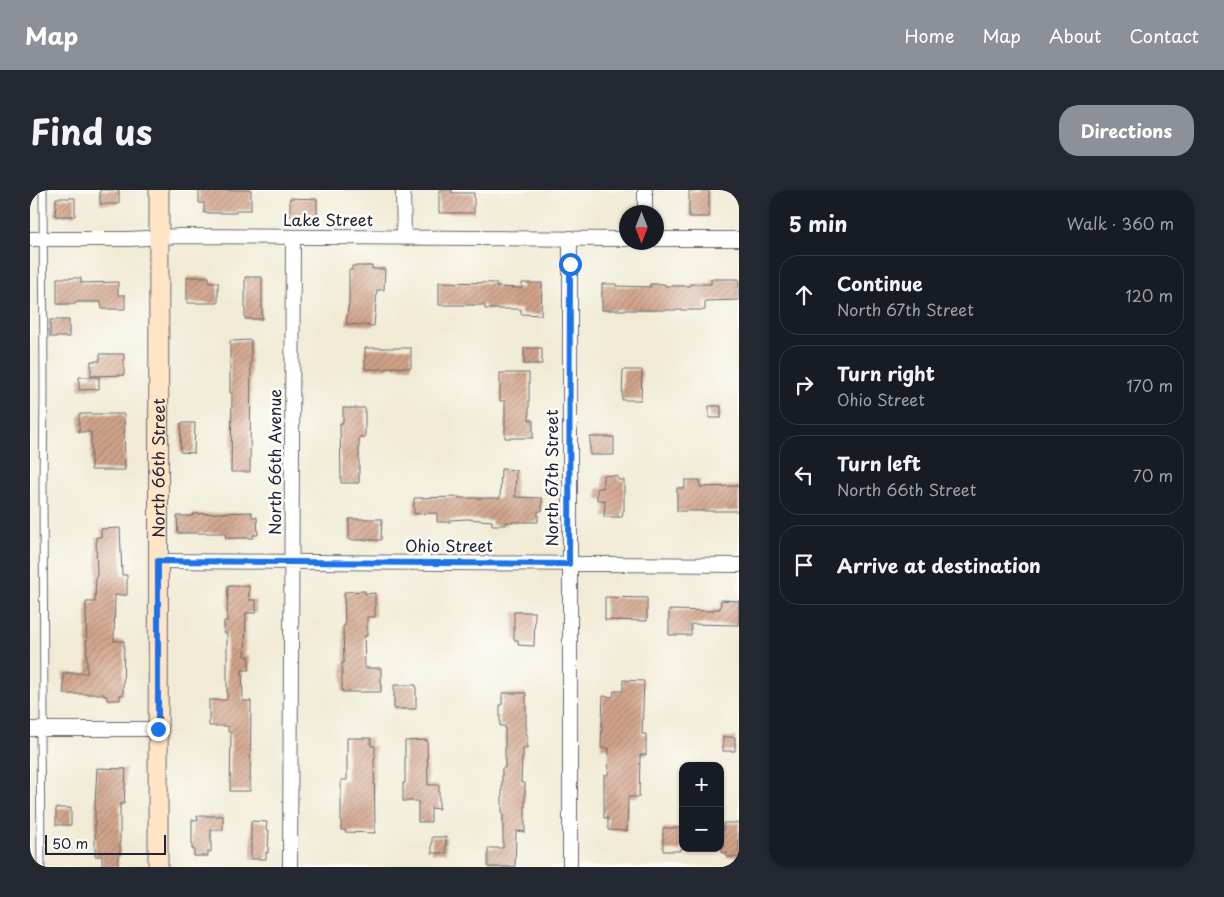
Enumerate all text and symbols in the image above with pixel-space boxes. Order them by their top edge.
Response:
text: Map [25,17,78,53]
text: Home [904,22,954,49]
text: Map [982,22,1021,49]
text: About [1049,22,1101,49]
text: Contact [1129,22,1199,49]
text: Find us [30,104,152,157]
button: Directions [1059,105,1194,156]
north arrow [619,205,664,250]
street label: Lake Street [283,207,373,231]
text: 5 min [789,207,847,239]
text: Walk · 360 m [1067,211,1174,235]
route start [559,253,582,276]
text: Continue [837,269,923,297]
icon: ahead [790,281,818,309]
text: 120 m [1126,283,1173,307]
text: North 67th Street [837,297,974,321]
text: Turn right [837,359,935,387]
icon: right [790,371,818,399]
text: 170 m [1127,373,1173,397]
text: Ohio Street [837,387,925,411]
street label: North 66th Avenue [262,389,286,535]
street label: North 66th Street [145,398,170,538]
street label: North 67th Street [539,409,563,546]
text: Turn left [837,449,921,477]
icon: left [790,461,818,489]
text: 70 m [1133,463,1173,487]
text: North 66th Street [837,477,976,501]
street label: Ohio Street [405,533,493,557]
icon: arrive [790,551,818,579]
text: Arrive at destination [837,551,1041,579]
route end [147,718,170,741]
map controls [679,762,724,852]
button: + [679,762,724,807]
button: − [679,807,724,852]
scale bar [45,832,166,855]
text: 50 m [52,833,88,854]

